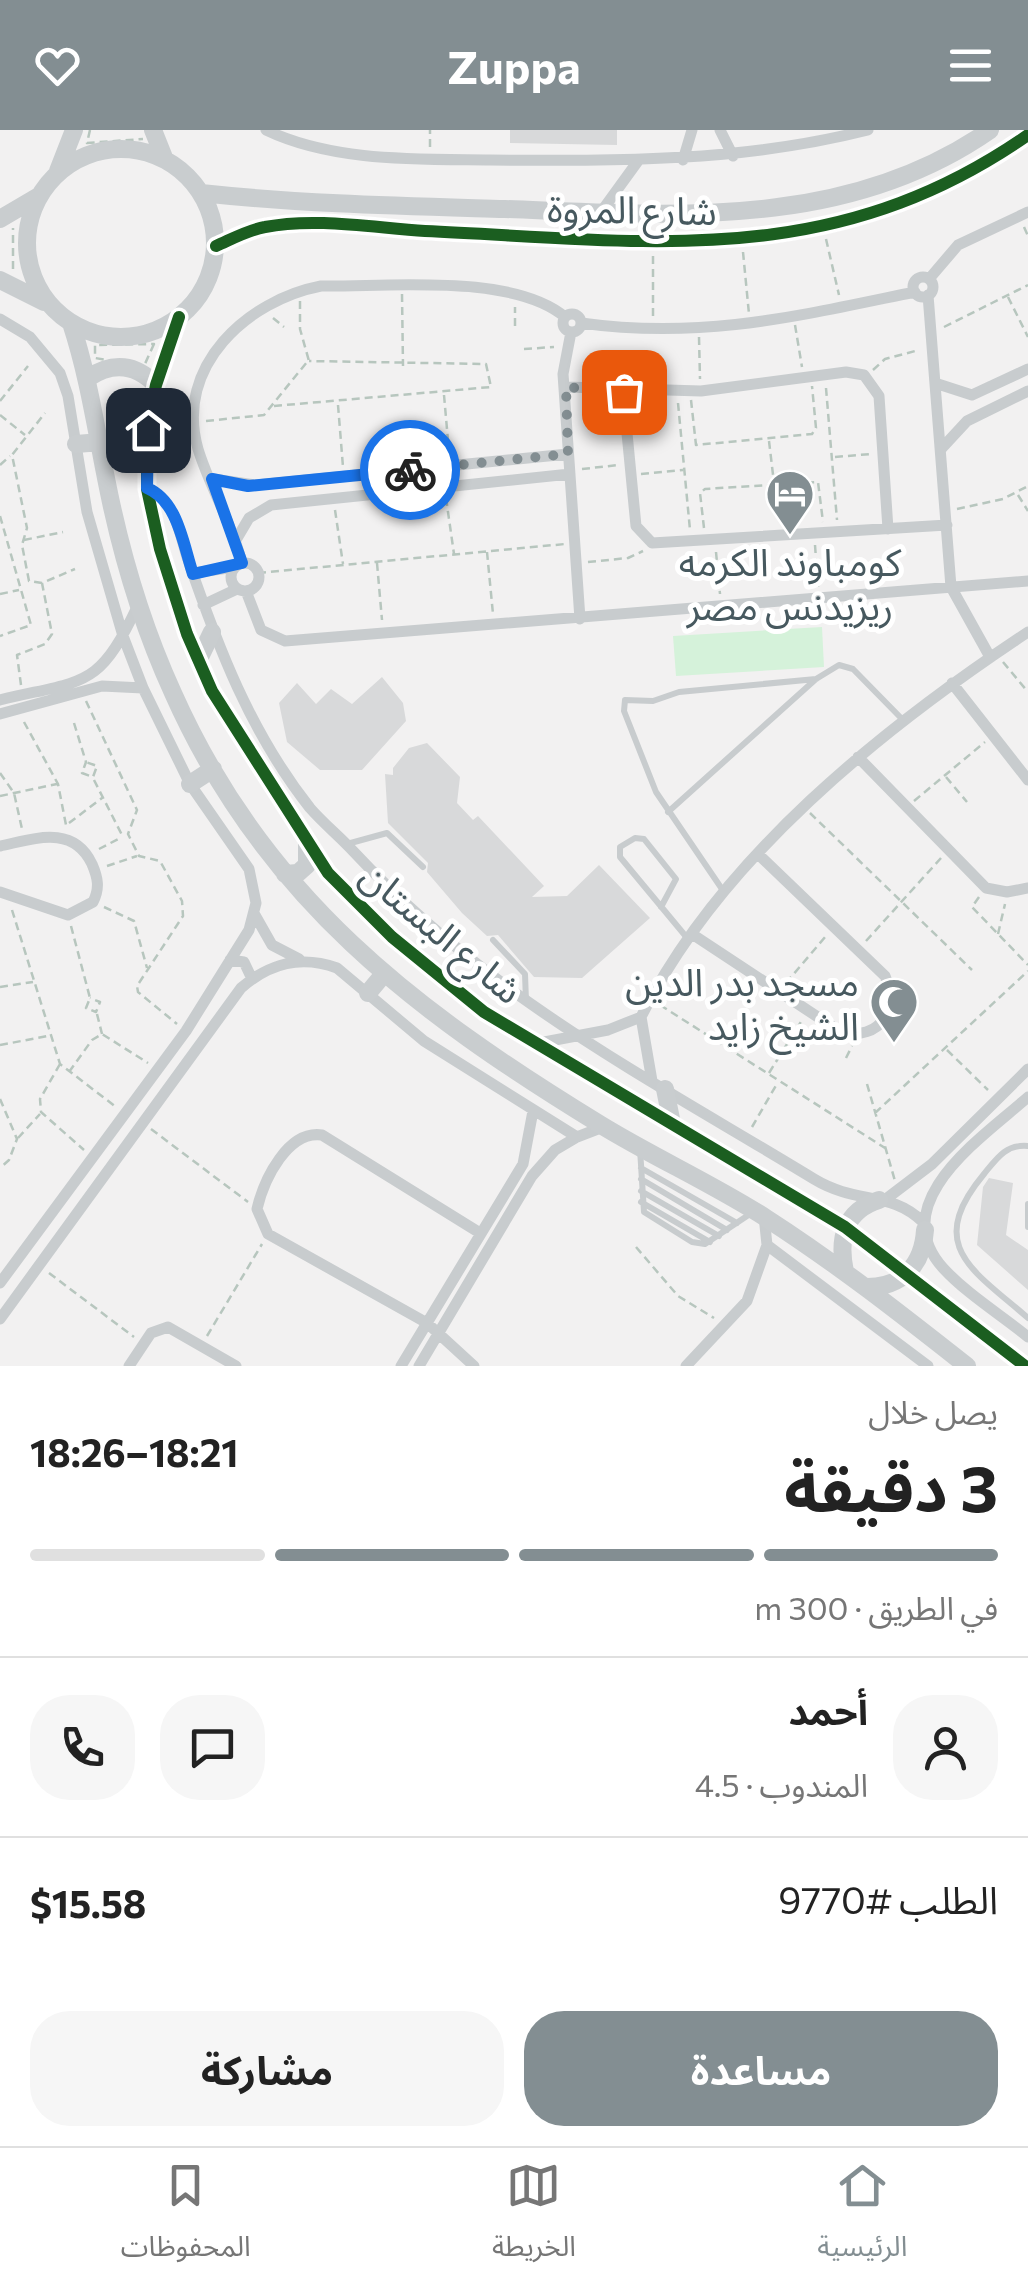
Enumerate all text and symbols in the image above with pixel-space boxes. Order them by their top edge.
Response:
icon: heart [30,38,85,93]
text: Zuppa [447,38,581,93]
icon: menu [943,38,998,93]
street label: شارع المروة [547,183,717,240]
pin [582,350,667,435]
icon: bag [597,365,652,420]
pin [106,388,191,473]
icon: home [121,403,176,458]
courier [360,420,460,520]
icon: bike [383,443,438,498]
hotel icon: كومباوند الكرمه ريزيدنس مصر [764,468,816,536]
place label: كومباوند الكرمه ريزيدنس مصر [679,537,903,629]
street label: شارع البستان [348,850,534,1018]
place label: مسجد بدر الدين الشيخ زايد [625,957,859,1055]
mosque icon: مسجد بدر الدين الشيخ زايد [868,976,920,1044]
text: يصل خلال [868,1391,998,1431]
text: 18:21–18:26 [30,1428,239,1475]
text: 3 دقيقة [784,1446,998,1525]
text: في الطريق · 300 m [754,1587,998,1627]
text: أحمد [788,1686,868,1733]
button: phone [30,1695,135,1800]
button: chat [160,1695,265,1800]
button: person [893,1695,998,1800]
text: المندوب · 4.5 [695,1764,868,1804]
text: الطلب #9770 [778,1875,998,1922]
text: $15.58 [30,1879,146,1926]
button: مشاركة [30,2011,504,2126]
button: مساعدة [524,2011,998,2126]
tab: المحفوظات [121,2158,251,2277]
tab: الخريطة [492,2158,576,2277]
tab: الرئيسية [817,2158,907,2277]

